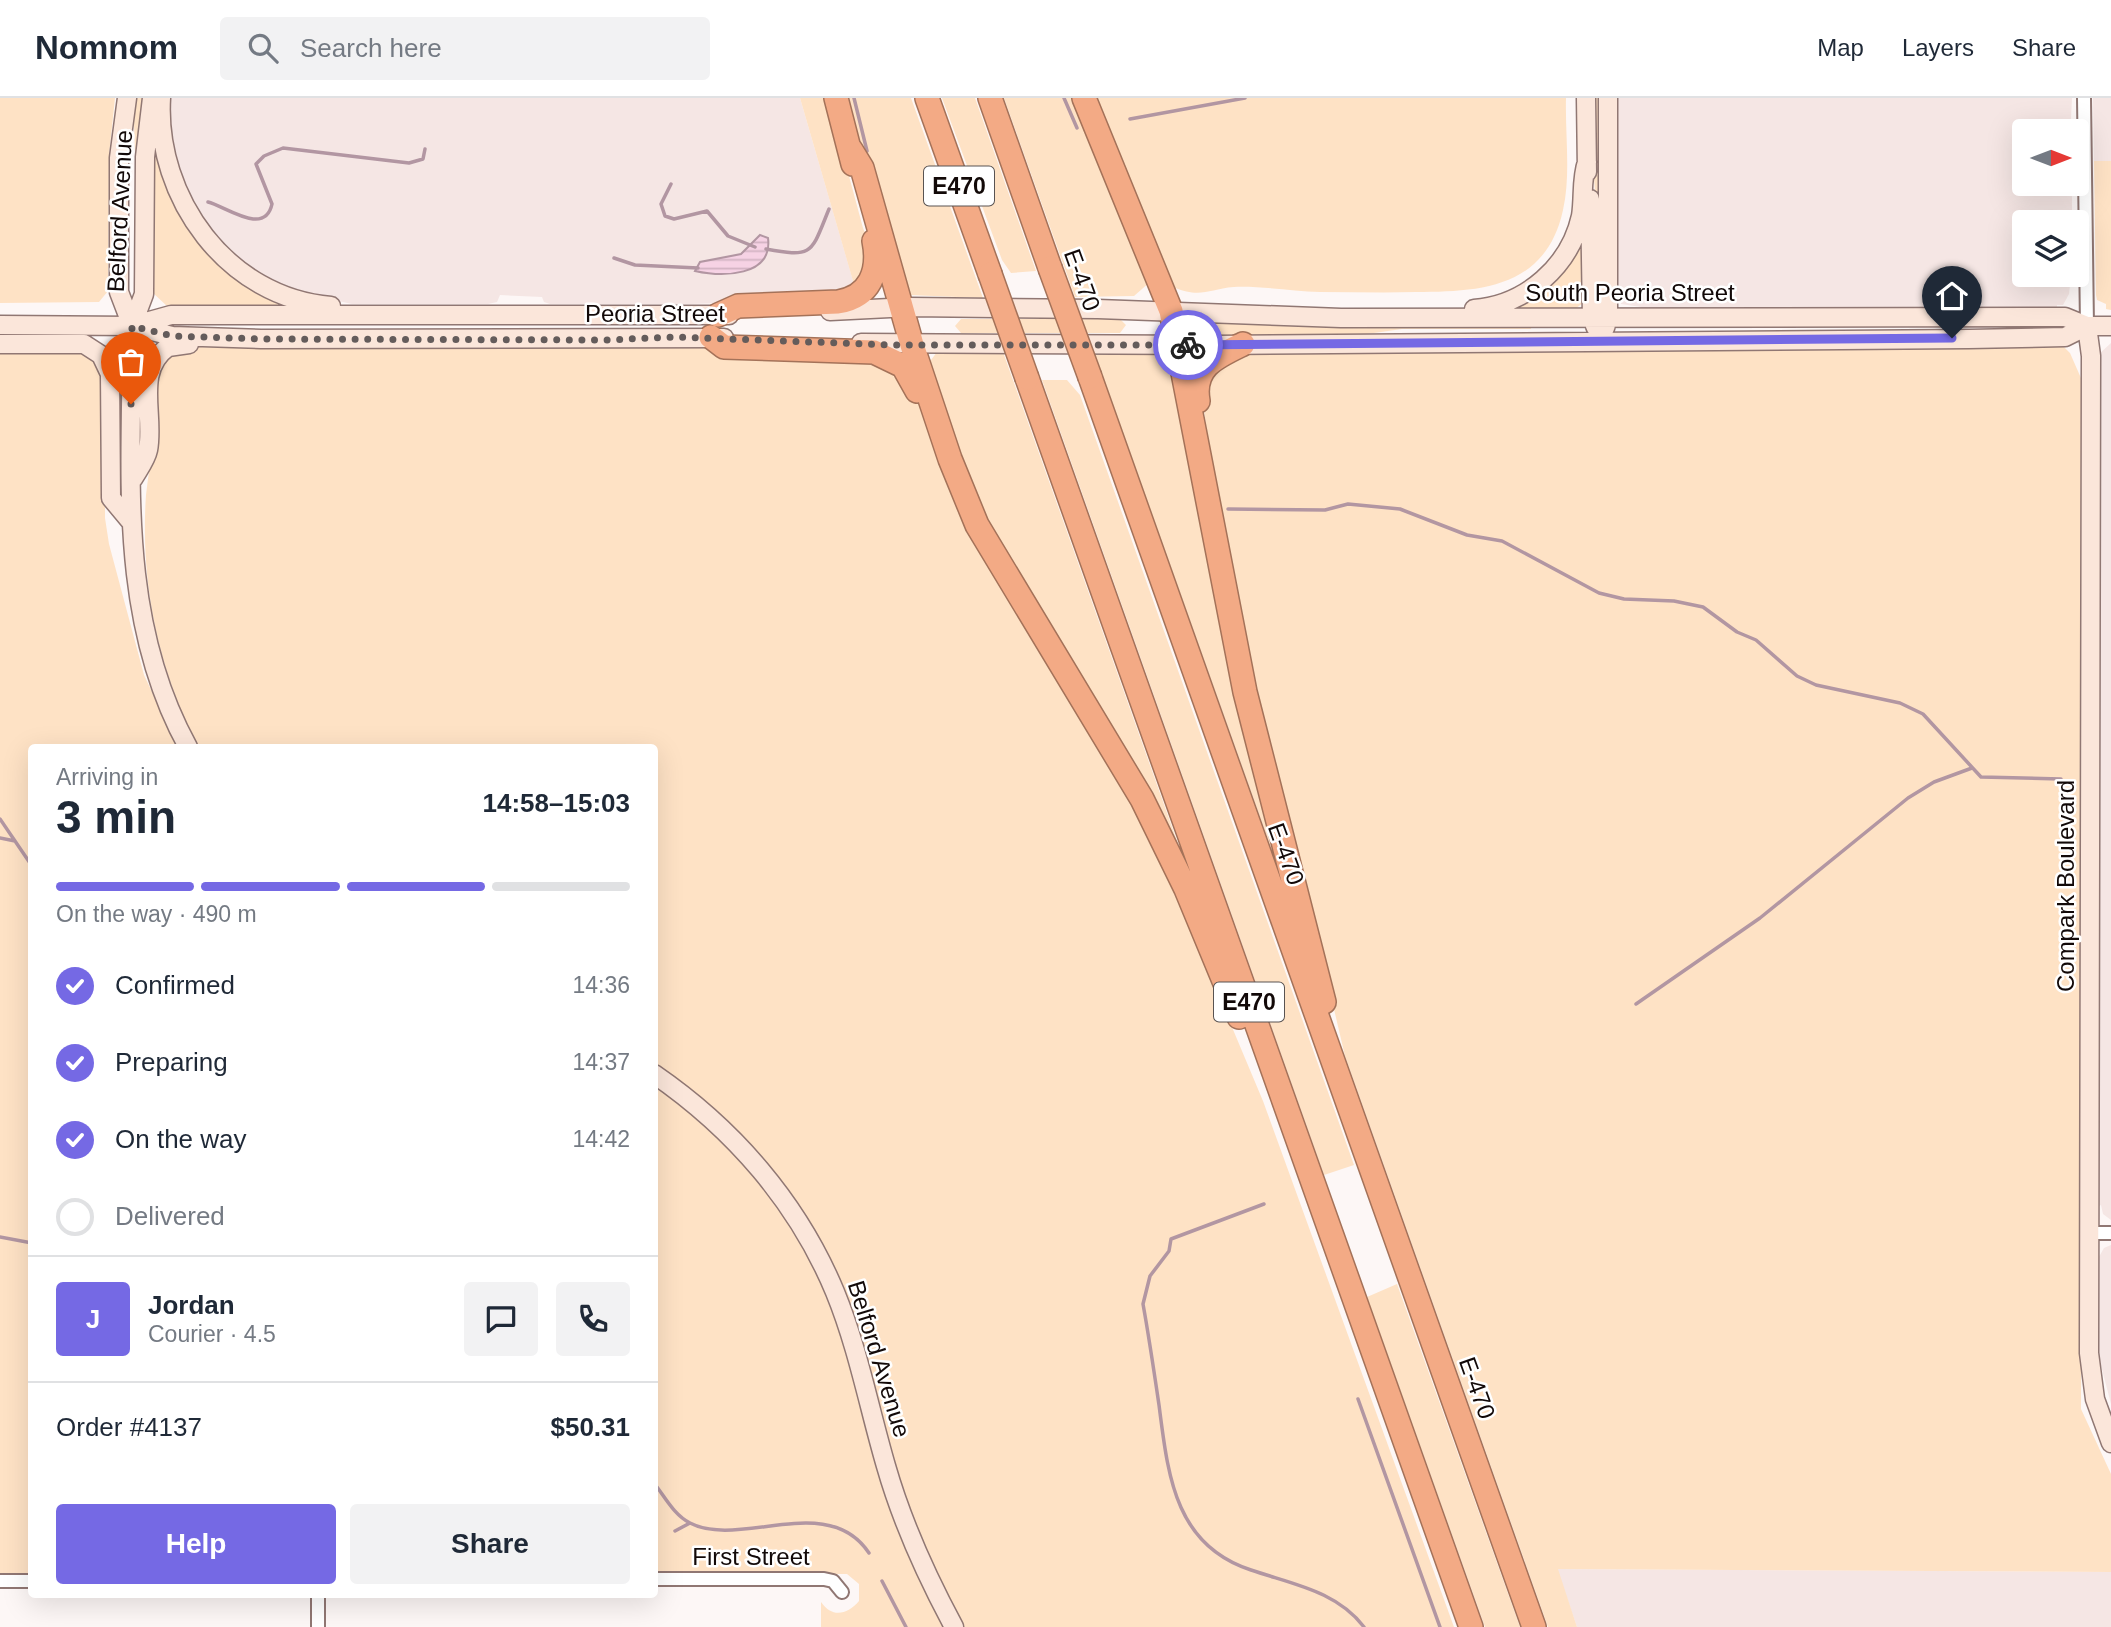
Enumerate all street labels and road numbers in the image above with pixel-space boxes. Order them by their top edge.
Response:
street label: Belford Avenue [102,129,137,293]
road number: E470 [924,166,994,206]
street label: E-470 [1059,245,1106,315]
street label: South Peoria Street [1525,279,1735,306]
street label: Peoria Street [585,300,725,327]
street label: Compark Boulevard [2052,780,2079,992]
street label: E-470 [1263,819,1310,889]
road number: E470 [1214,982,1284,1021]
street label: Belford Avenue [843,1277,916,1440]
street label: E-470 [1454,1353,1501,1423]
street label: First Street [692,1543,810,1570]

